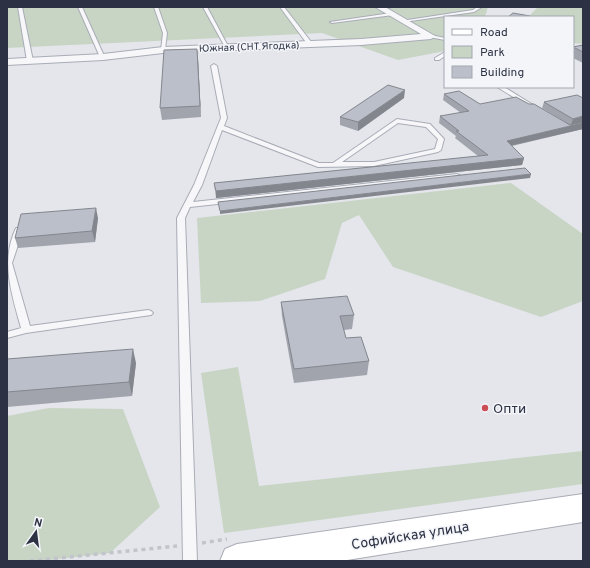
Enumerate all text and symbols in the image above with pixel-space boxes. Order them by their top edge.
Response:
legend [444,16,574,88]
text: Road [480,25,508,41]
street label: Южная (СНТ Ягодка) [199,39,299,56]
text: Park [480,45,505,61]
text: Building [480,65,524,81]
place label: Опти [493,401,526,418]
marker: Опти [480,403,490,413]
north arrow [16,512,56,552]
text: N [33,516,44,531]
street label: Софийская улица [350,519,470,554]

